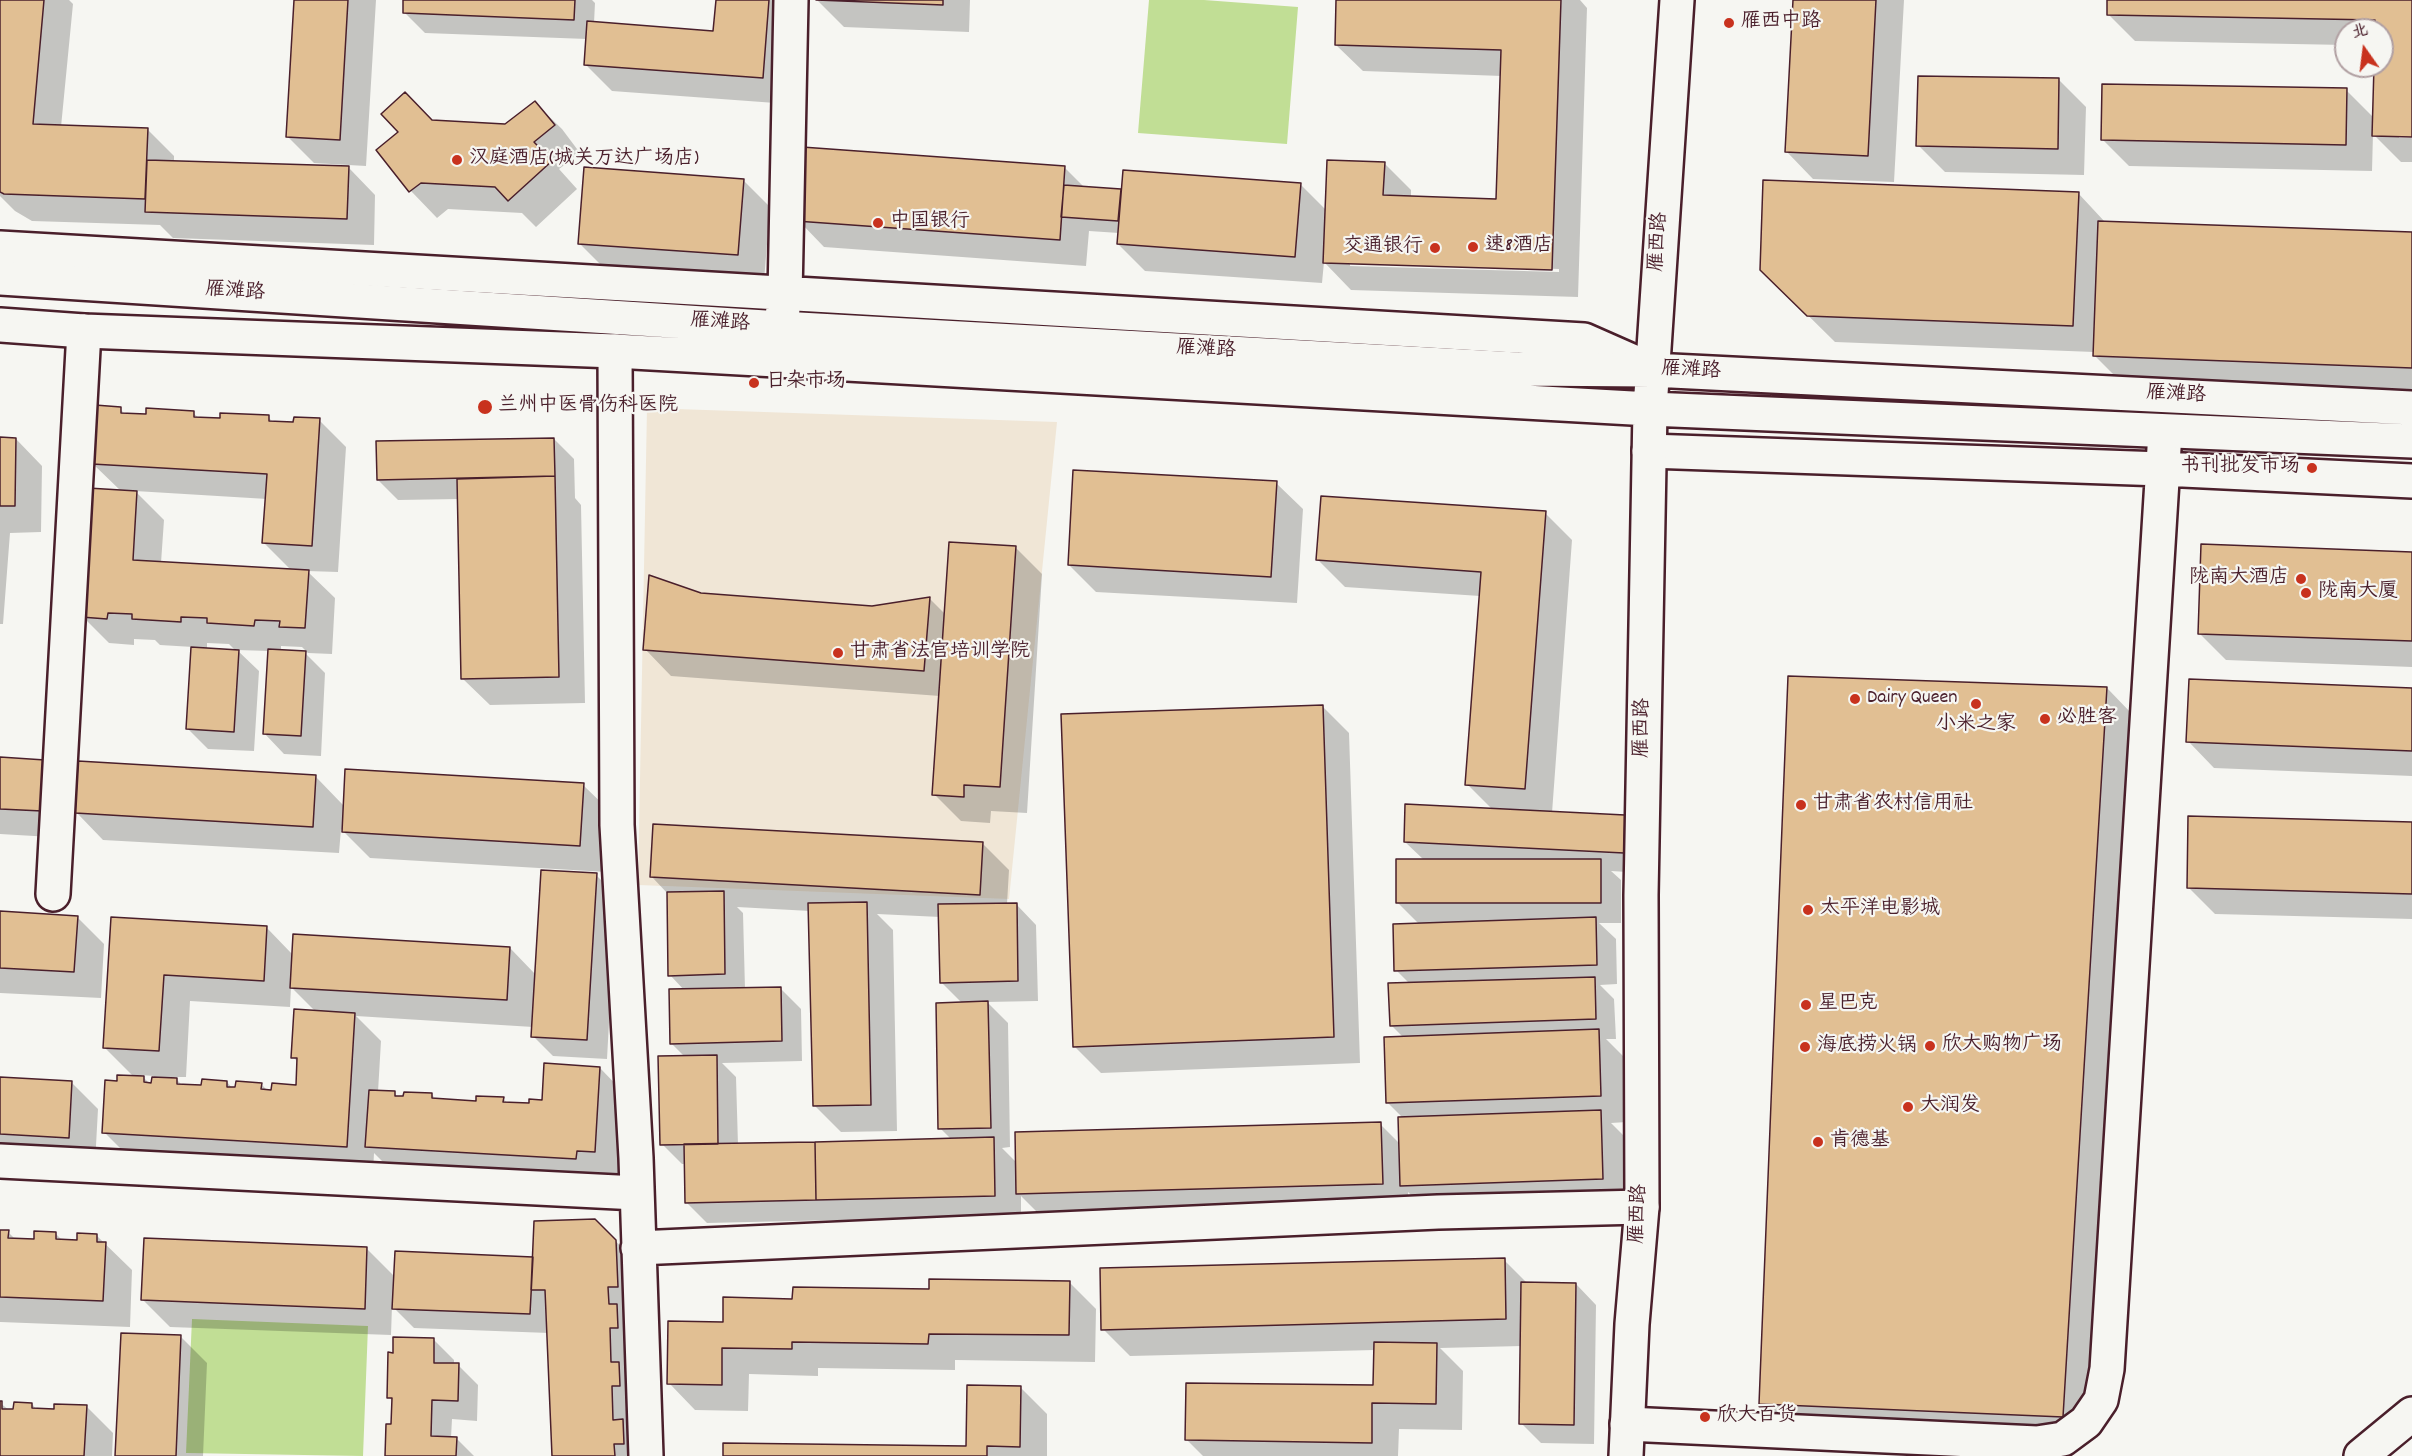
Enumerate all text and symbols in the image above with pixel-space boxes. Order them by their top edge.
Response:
place label: 雁西中路 [1741,11,1821,35]
marker: 雁西中路 [1722,16,1736,30]
north arrow [2334,18,2394,78]
text: 北 [2349,19,2371,45]
place label: 汉庭酒店(城关万达广场店) [469,148,699,172]
marker: 汉庭酒店(城关万达广场店) [450,153,464,167]
place label: 中国银行 [890,211,970,235]
street label: 雁西路 [1646,211,1674,273]
marker: 中国银行 [871,216,885,230]
place label: 速8酒店 [1485,235,1553,259]
place label: 交通银行 [1343,236,1423,260]
marker: 速8酒店 [1466,240,1480,254]
marker: 交通银行 [1428,241,1442,255]
street label: 雁滩路 [204,279,266,307]
street label: 雁滩路 [689,310,751,338]
street label: 雁滩路 [1175,337,1237,365]
street label: 雁滩路 [1660,358,1722,386]
place label: 日杂市场 [766,371,846,395]
marker: 日杂市场 [747,376,761,390]
street label: 雁滩路 [2145,382,2207,410]
place label: 兰州中医骨伤科医院 [498,395,678,419]
marker: 兰州中医骨伤科医院 [476,398,494,416]
place label: 书刊批发市场 [2180,456,2300,480]
marker: 书刊批发市场 [2305,461,2319,475]
place label: 陇南大酒店 [2189,567,2289,591]
marker: 陇南大酒店 [2294,572,2308,586]
place label: 陇南大厦 [2318,581,2398,605]
marker: 陇南大厦 [2299,586,2313,600]
place label: 甘肃省法官培训学院 [850,641,1030,665]
marker: 甘肃省法官培训学院 [831,646,845,660]
place label: Dairy Queen [1867,687,1958,711]
marker: Dairy Queen [1848,692,1862,706]
marker: 小米之家 [1969,697,1983,711]
street label: 雁西路 [1631,698,1657,758]
place label: 必胜客 [2057,707,2117,731]
marker: 必胜客 [2038,712,2052,726]
place label: 小米之家 [1936,714,2016,738]
place label: 甘肃省农村信用社 [1813,793,1973,817]
marker: 甘肃省农村信用社 [1794,798,1808,812]
place label: 太平洋电影城 [1820,898,1940,922]
marker: 太平洋电影城 [1801,903,1815,917]
place label: 星巴克 [1818,993,1878,1017]
marker: 星巴克 [1799,998,1813,1012]
place label: 欣大购物广场 [1942,1034,2062,1058]
place label: 海底捞火锅 [1817,1035,1917,1059]
marker: 欣大购物广场 [1923,1039,1937,1053]
marker: 海底捞火锅 [1798,1040,1812,1054]
place label: 大润发 [1920,1095,1980,1119]
marker: 大润发 [1901,1100,1915,1114]
place label: 肯德基 [1830,1130,1890,1154]
marker: 肯德基 [1811,1135,1825,1149]
street label: 雁西路 [1626,1183,1654,1245]
place label: 欣大百货 [1717,1405,1797,1429]
marker: 欣大百货 [1698,1410,1712,1424]

